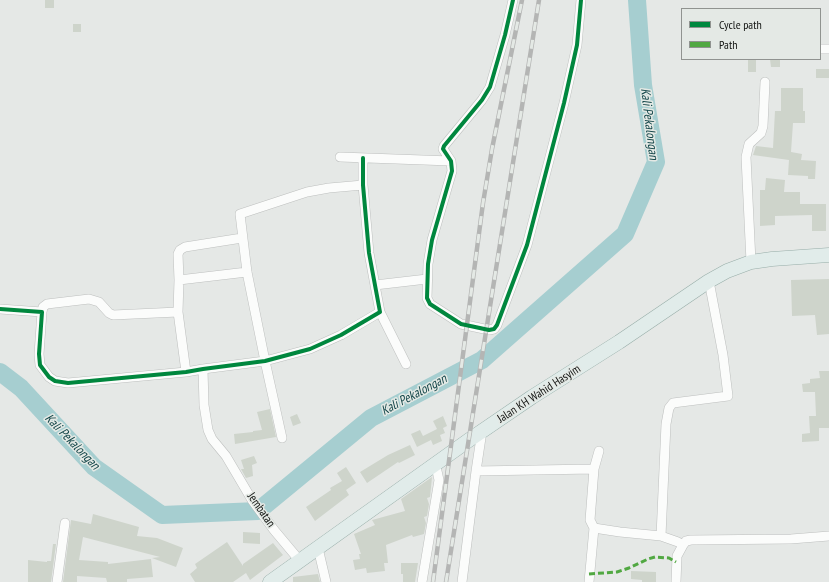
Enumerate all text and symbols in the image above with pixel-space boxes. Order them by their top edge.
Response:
legend [681,8,821,60]
text: Cycle path [719,17,762,32]
text: Path [719,37,737,52]
water label: Kali Pekalongan [637,87,661,161]
street label: Jalan KH Wahid Hasyim [495,362,583,426]
water label: Kali Pekalongan [379,371,449,419]
water label: Kali Pekalongan [41,411,103,473]
street label: Jembatan [244,490,278,530]

